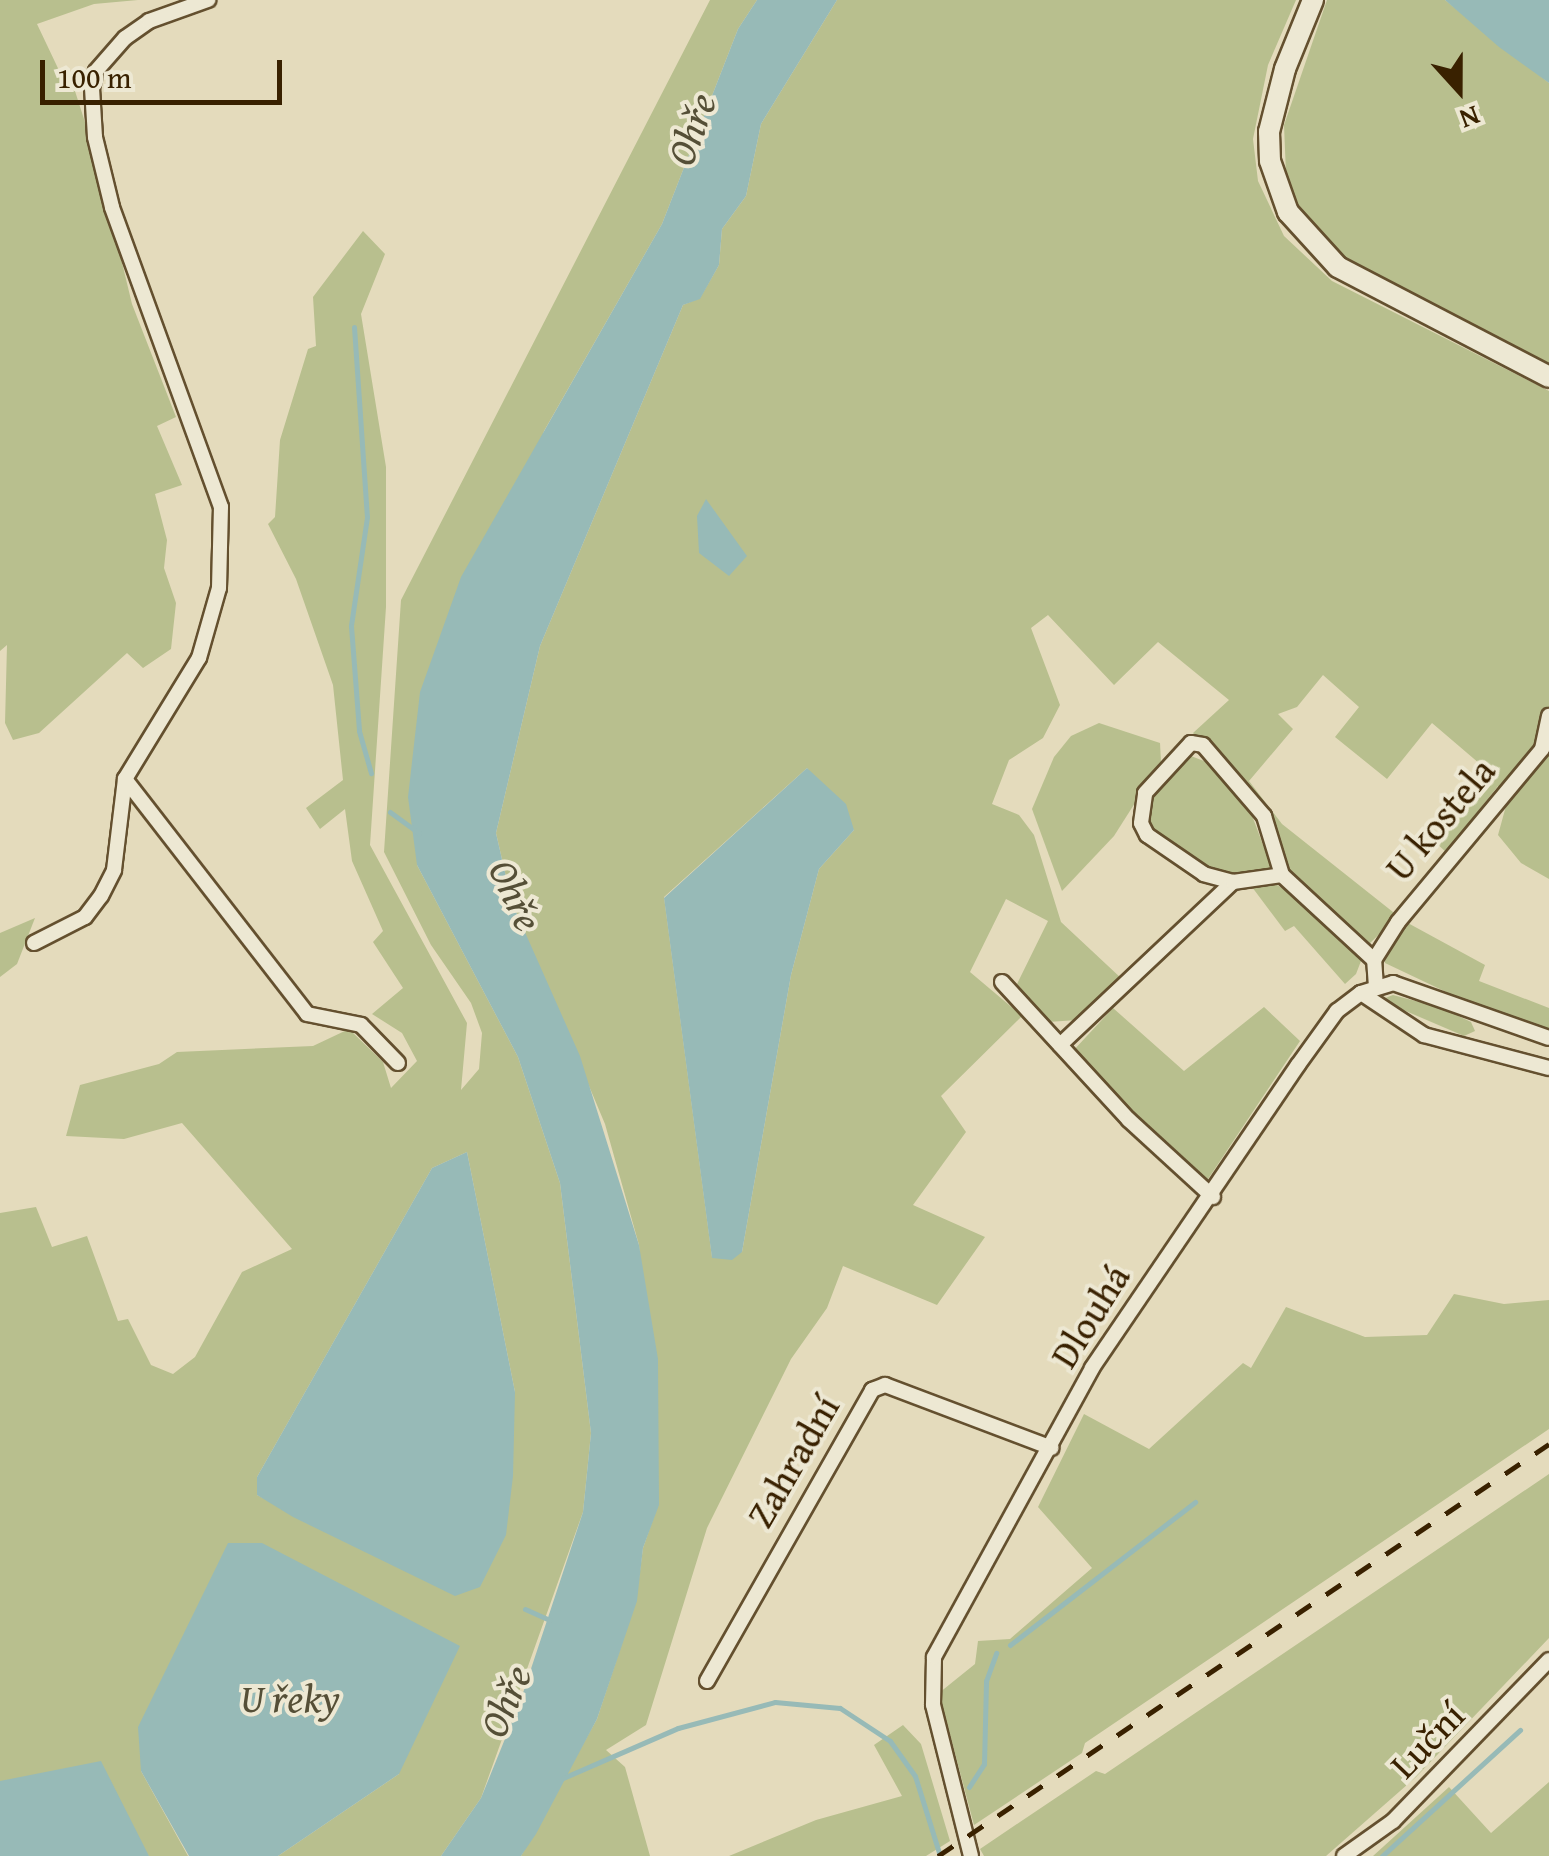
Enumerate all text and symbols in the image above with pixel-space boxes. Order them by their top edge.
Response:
scale bar [45,40,288,102]
north arrow [1409,40,1509,140]
text: 100 m [57,55,131,99]
water label: Ohře [656,86,726,172]
text: N [1454,96,1486,141]
street label: U kostela [1376,748,1504,890]
water label: Ohře [479,852,553,938]
street label: Dlouhá [1041,1256,1139,1376]
street label: Zahradní [737,1387,849,1535]
water label: Ohře [469,1658,541,1744]
water label: U řeky [240,1674,340,1722]
street label: Luční [1380,1693,1474,1787]

